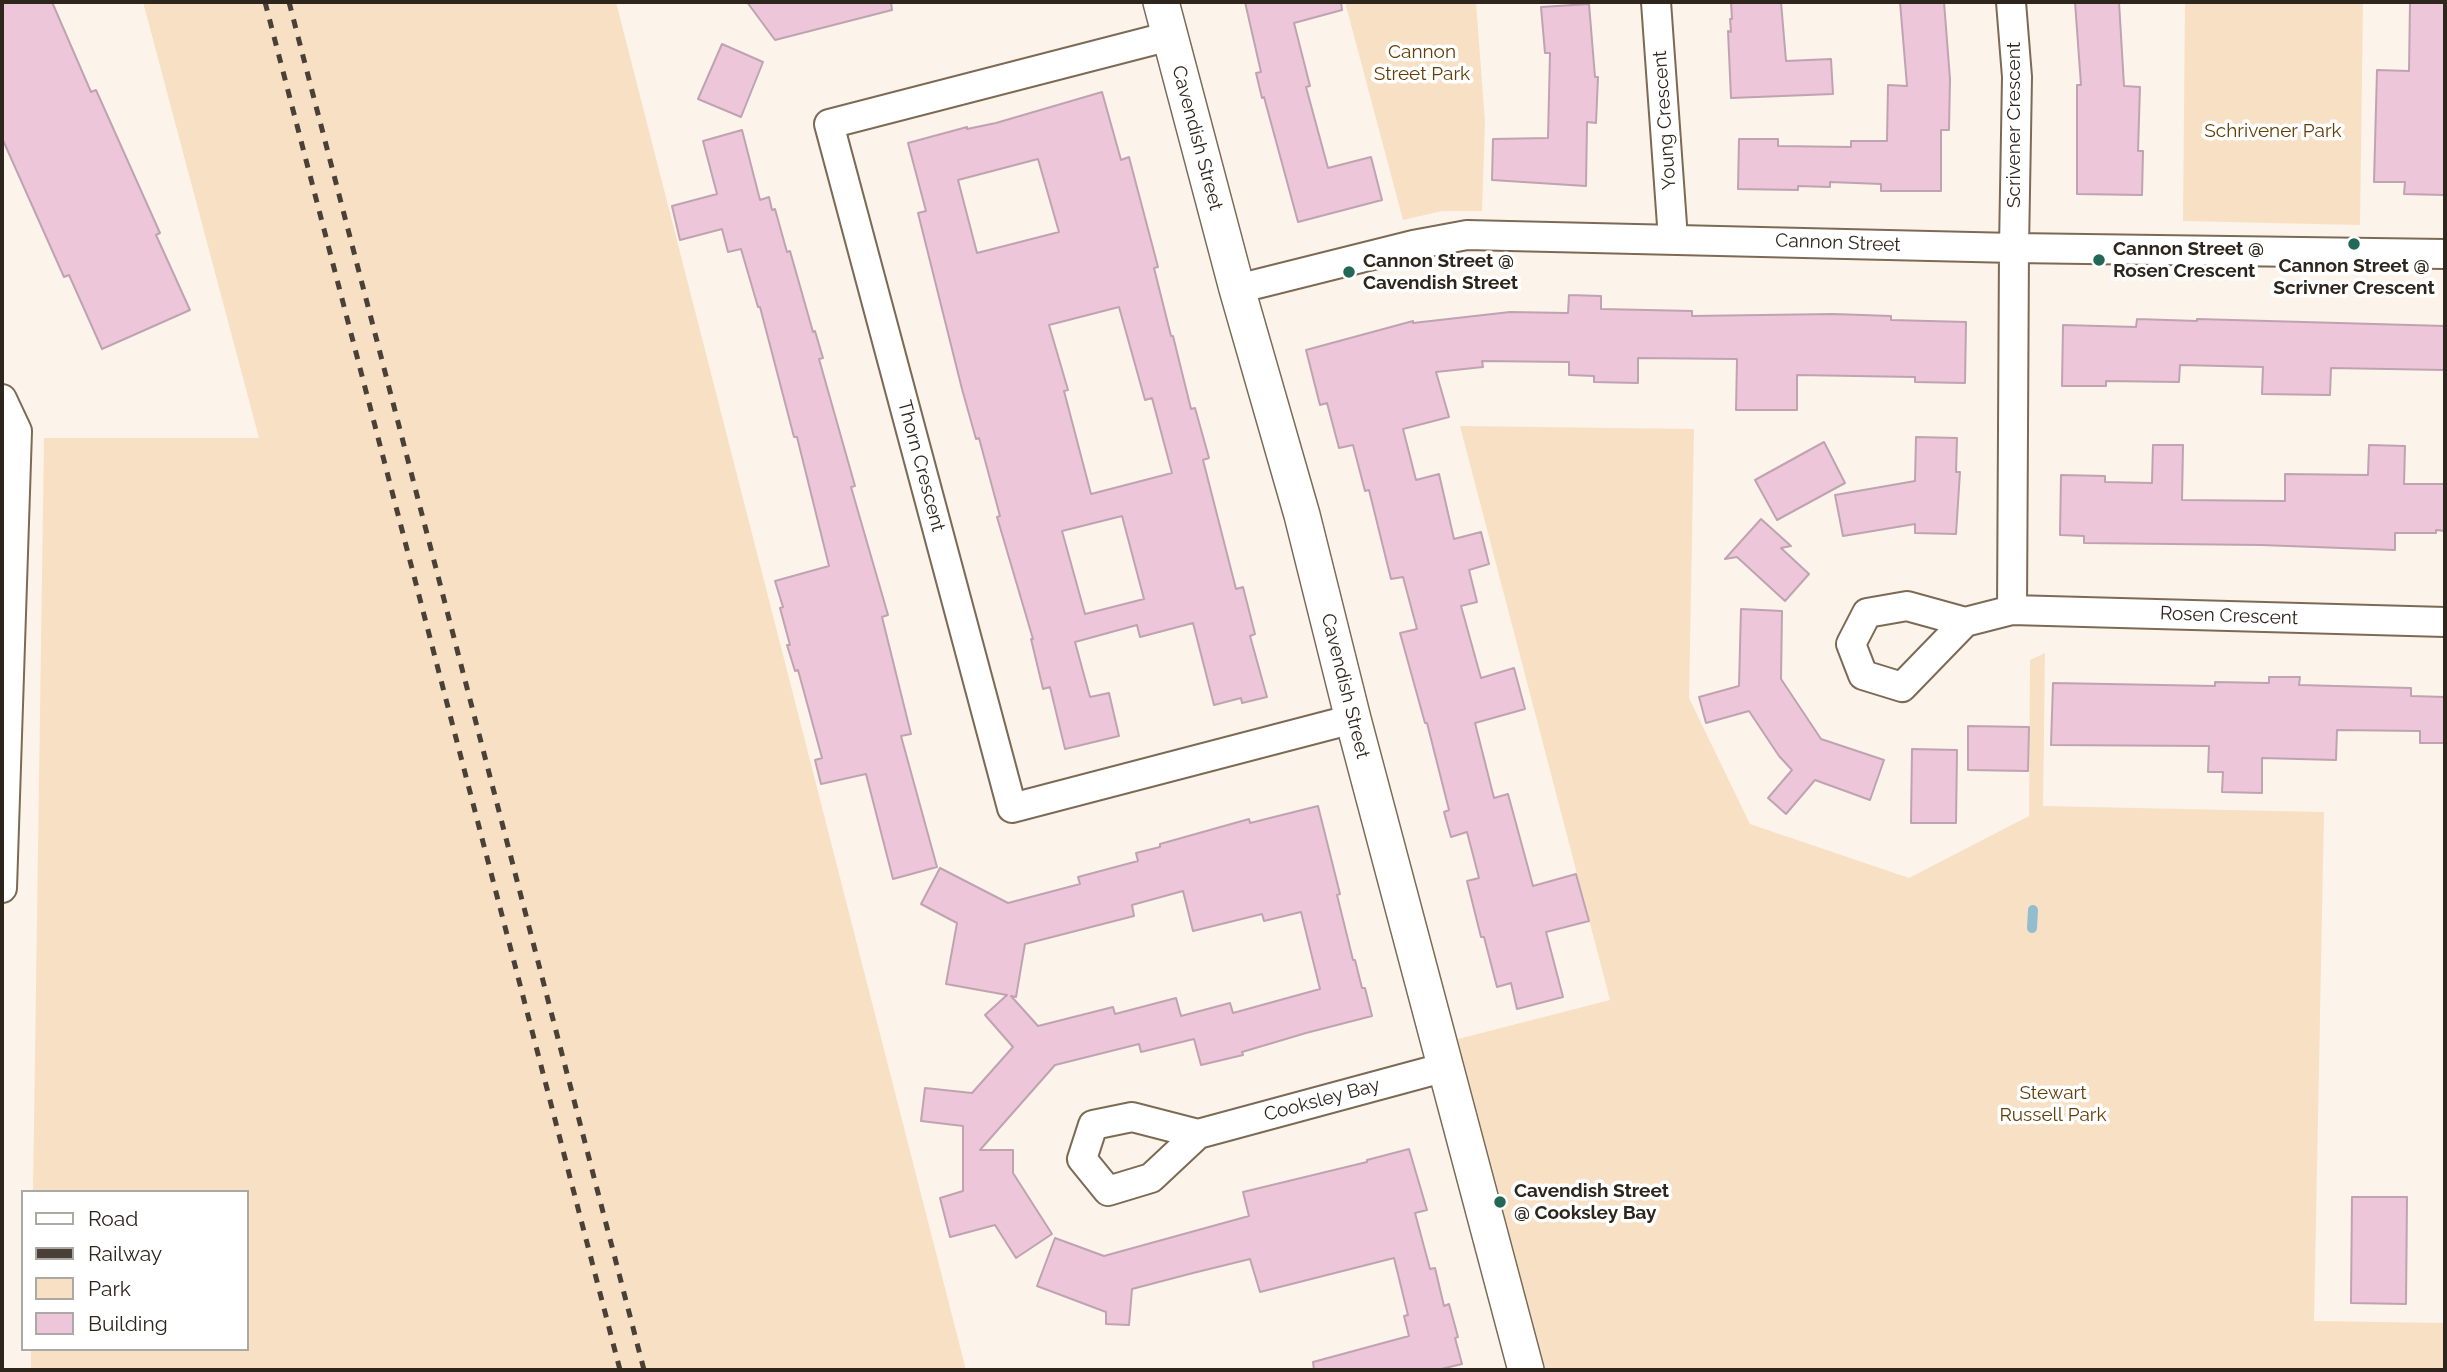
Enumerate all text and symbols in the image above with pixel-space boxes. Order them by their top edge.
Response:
park label: Cannon Street Park [1374,41,1470,85]
street label: Scrivener Crescent [2003,42,2025,208]
street label: Young Crescent [1649,50,1681,190]
street label: Cavendish Street [1167,63,1227,213]
park label: Schrivener Park [2204,120,2342,142]
street label: Cannon Street [1775,229,1901,257]
marker: Cannon Street @ Scrivner Crescent [2346,236,2362,252]
place label: Cannon Street @ Rosen Crescent [2113,238,2264,282]
place label: Cannon Street @ Cavendish Street [1363,250,1518,294]
marker: Cannon Street @ Rosen Crescent [2091,252,2107,268]
place label: Cannon Street @ Scrivner Crescent [2273,255,2435,299]
marker: Cannon Street @ Cavendish Street [1341,264,1357,280]
street label: Thorn Crescent [893,398,949,534]
street label: Rosen Crescent [2160,602,2298,630]
street label: Cavendish Street [1316,611,1374,761]
street label: Cooksley Bay [1262,1074,1382,1126]
park label: Stewart Russell Park [1999,1082,2107,1126]
place label: Cavendish Street @ Cooksley Bay [1514,1180,1669,1224]
legend [21,1190,248,1351]
marker: Cavendish Street @ Cooksley Bay [1492,1194,1508,1210]
text: Road [88,1206,138,1231]
text: Railway [88,1241,162,1266]
text: Park [88,1276,131,1301]
text: Building [88,1311,168,1336]

